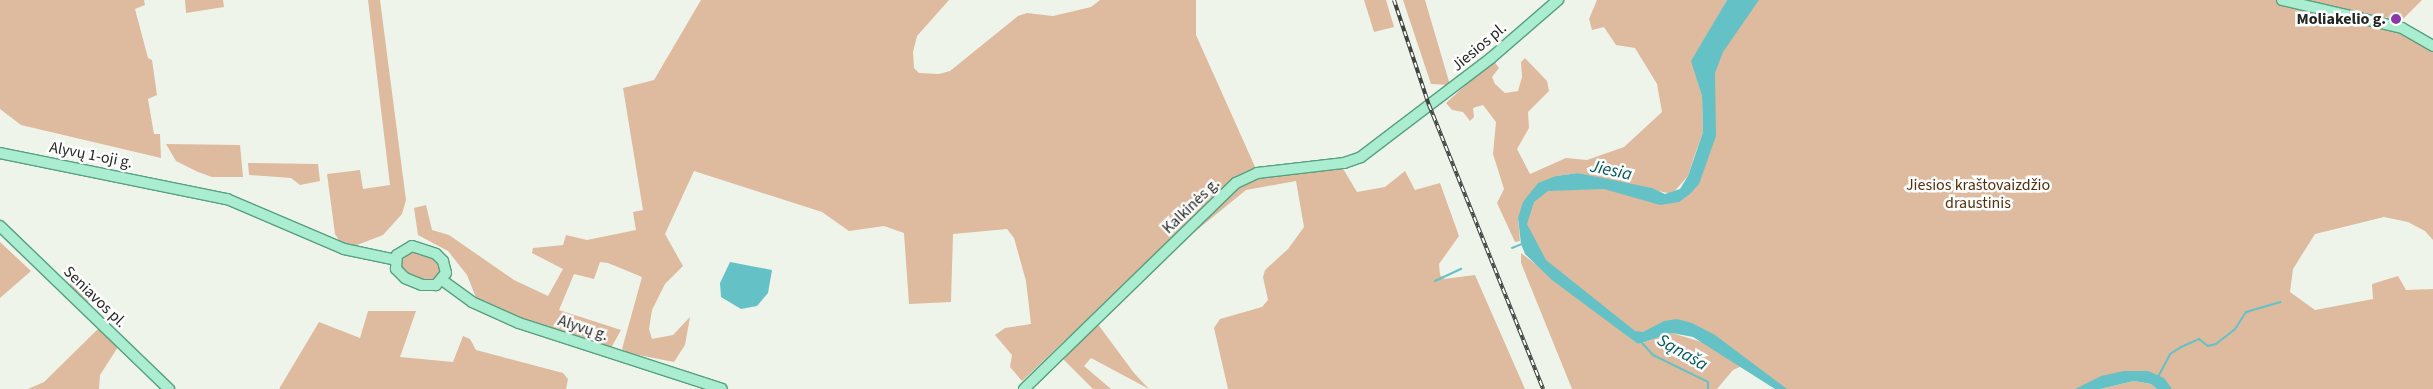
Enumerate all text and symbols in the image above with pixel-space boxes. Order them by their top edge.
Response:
place label: Moliakelio g. [2296,9,2386,29]
marker: Moliakelio g. [2390,13,2402,25]
street label: Jiesios pl. [1448,19,1510,75]
street label: Alyvų 1-oji g. [48,138,134,172]
water label: Jiesia [1588,156,1634,186]
street label: Kalkinės g. [1158,174,1224,238]
park label: Jiesios kraštovaizdžio draustinis [1906,175,2050,213]
street label: Seniavos pl. [60,262,130,332]
street label: Alyvų g. [555,311,611,345]
water label: Sąnaša [1653,330,1711,376]

